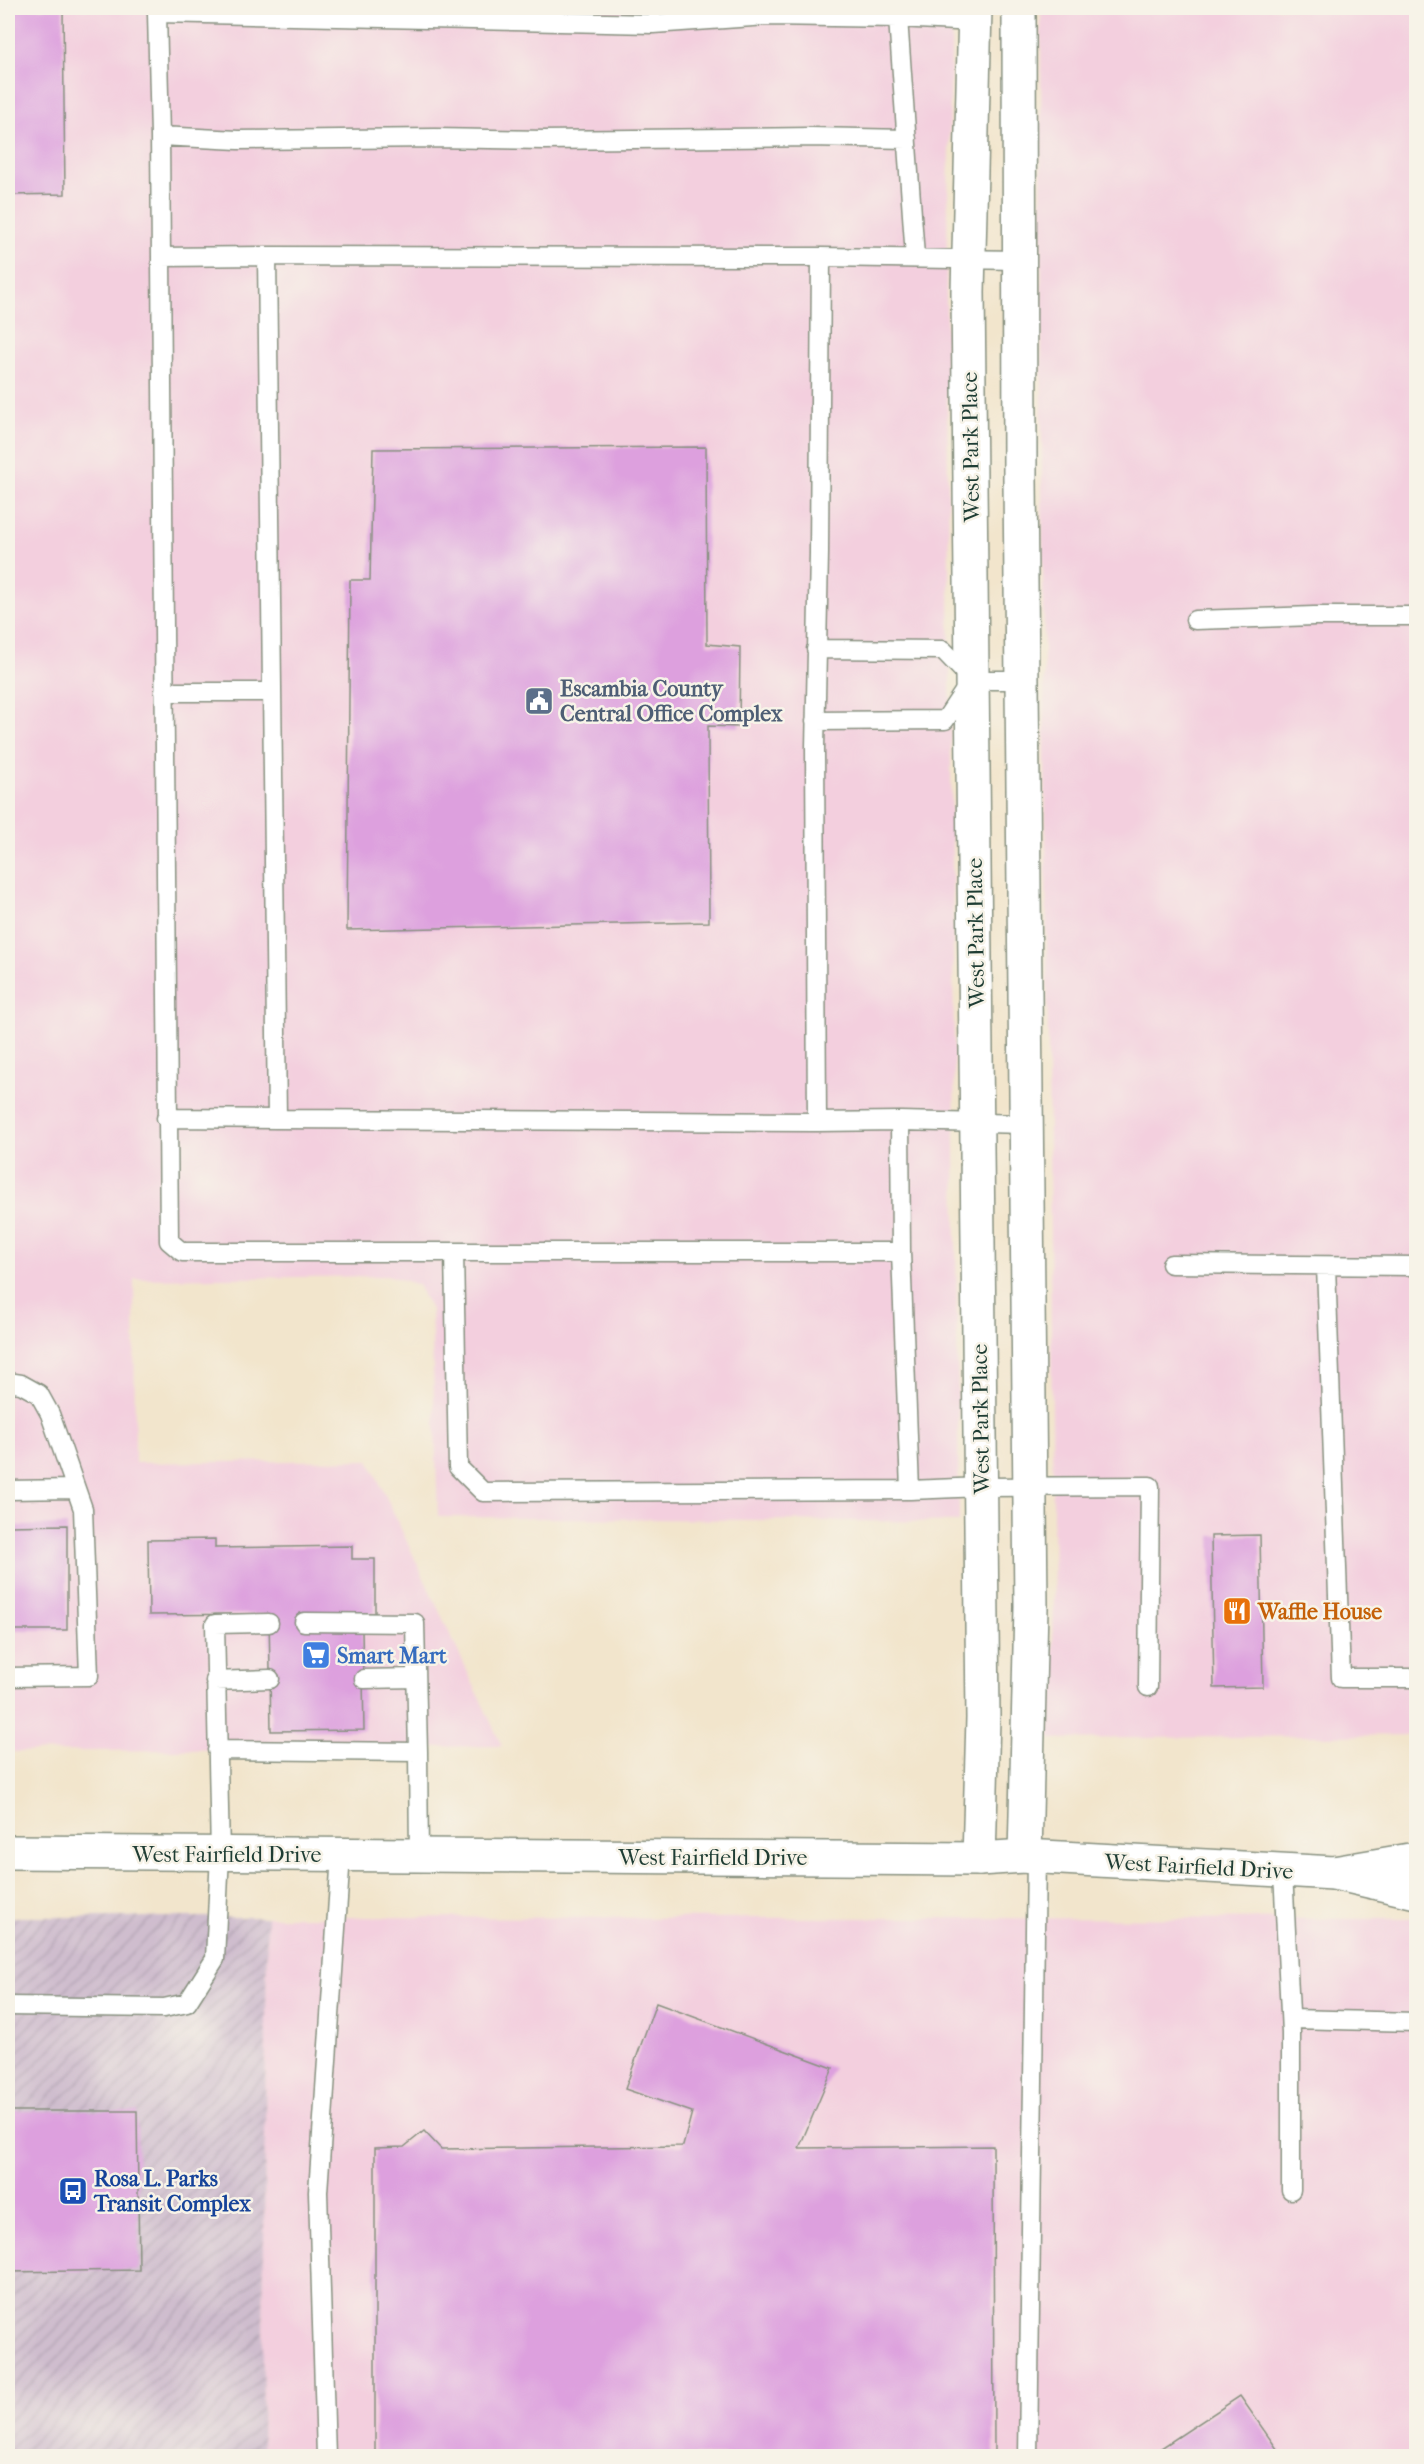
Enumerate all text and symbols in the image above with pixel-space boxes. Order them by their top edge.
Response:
street label: West Park Place [957,372,985,523]
place label: Escambia County Central Office Complex [560,676,783,727]
public building icon: Escambia County Central Office Complex [523,685,555,717]
street label: West Park Place [962,858,990,1009]
street label: West Park Place [967,1344,995,1495]
restaurant icon: Waffle House [1221,1595,1253,1627]
place label: Waffle House [1257,1599,1382,1625]
supermarket icon: Smart Mart [300,1639,332,1671]
place label: Smart Mart [337,1643,448,1669]
street label: West Fairfield Drive [132,1842,322,1868]
street label: West Fairfield Drive [618,1845,808,1871]
street label: West Fairfield Drive [1103,1849,1294,1885]
place label: Rosa L. Parks Transit Complex [93,2166,251,2217]
bus stop icon: Rosa L. Parks Transit Complex [57,2175,89,2207]

